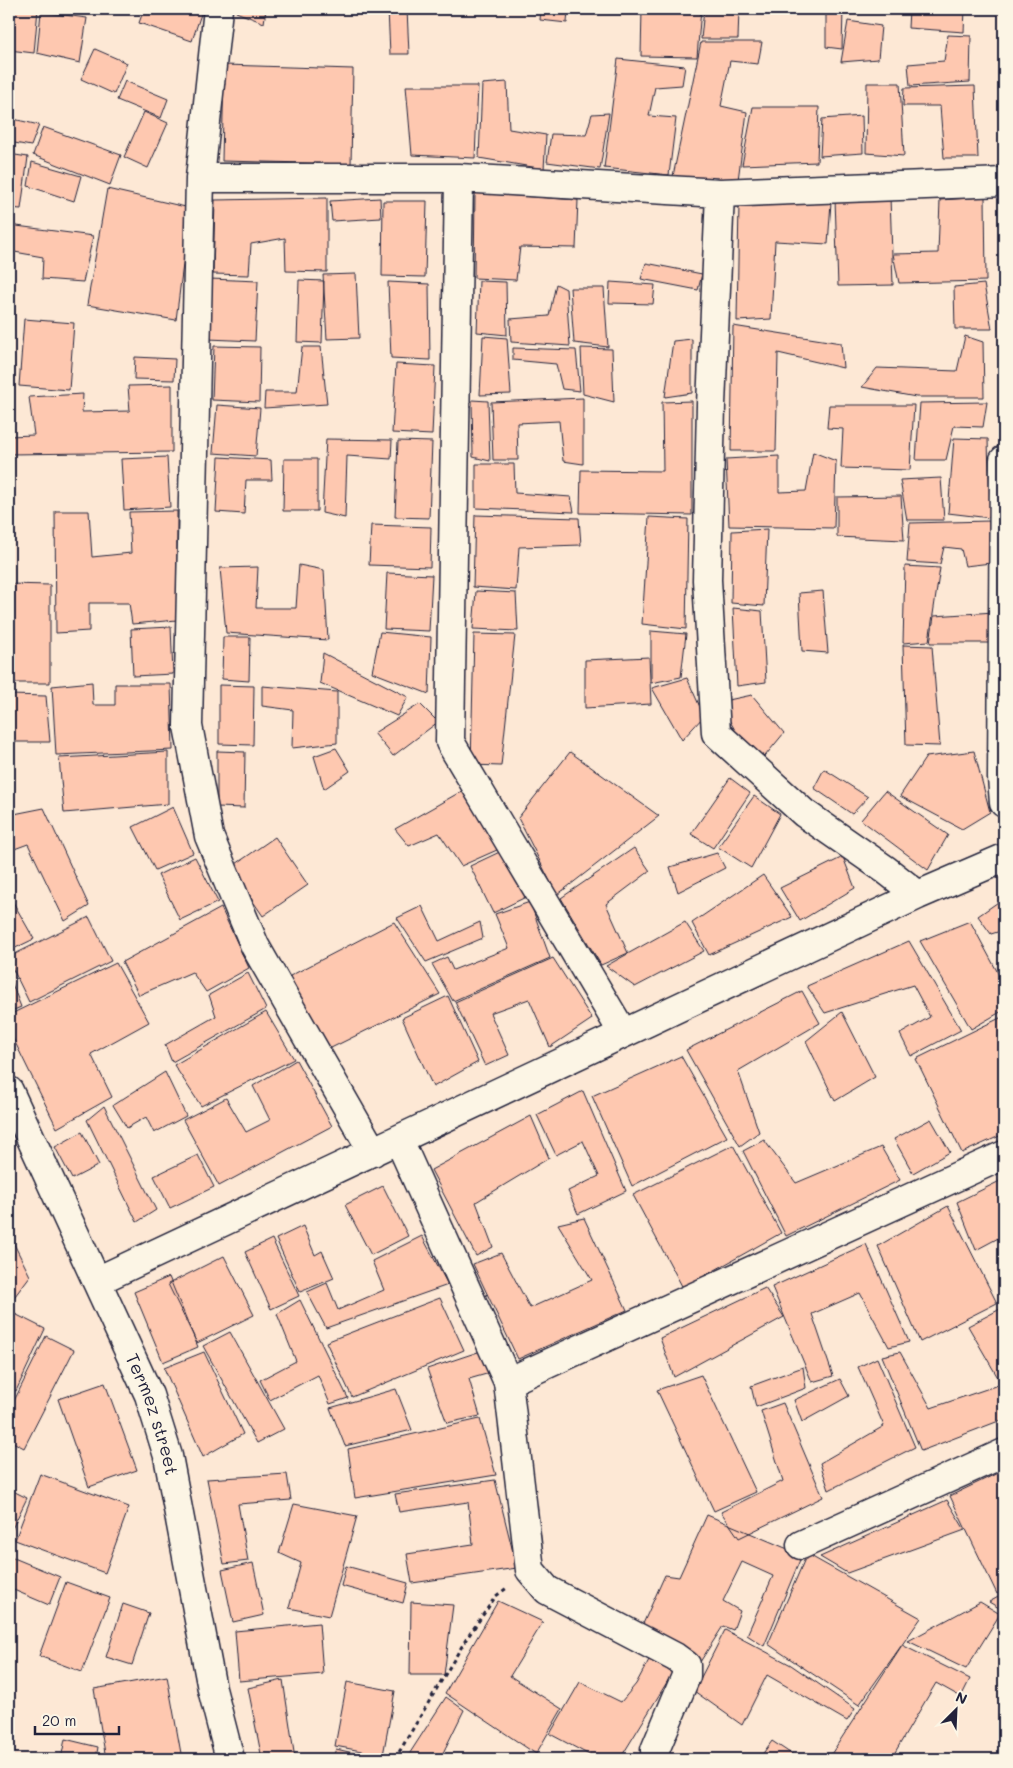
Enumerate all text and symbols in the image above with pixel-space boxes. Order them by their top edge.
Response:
street label: Termez street [120,1349,184,1477]
north arrow [930,1686,980,1736]
text: N [953,1687,970,1709]
scale bar [35,1703,119,1735]
text: 20 m [42,1710,76,1730]

